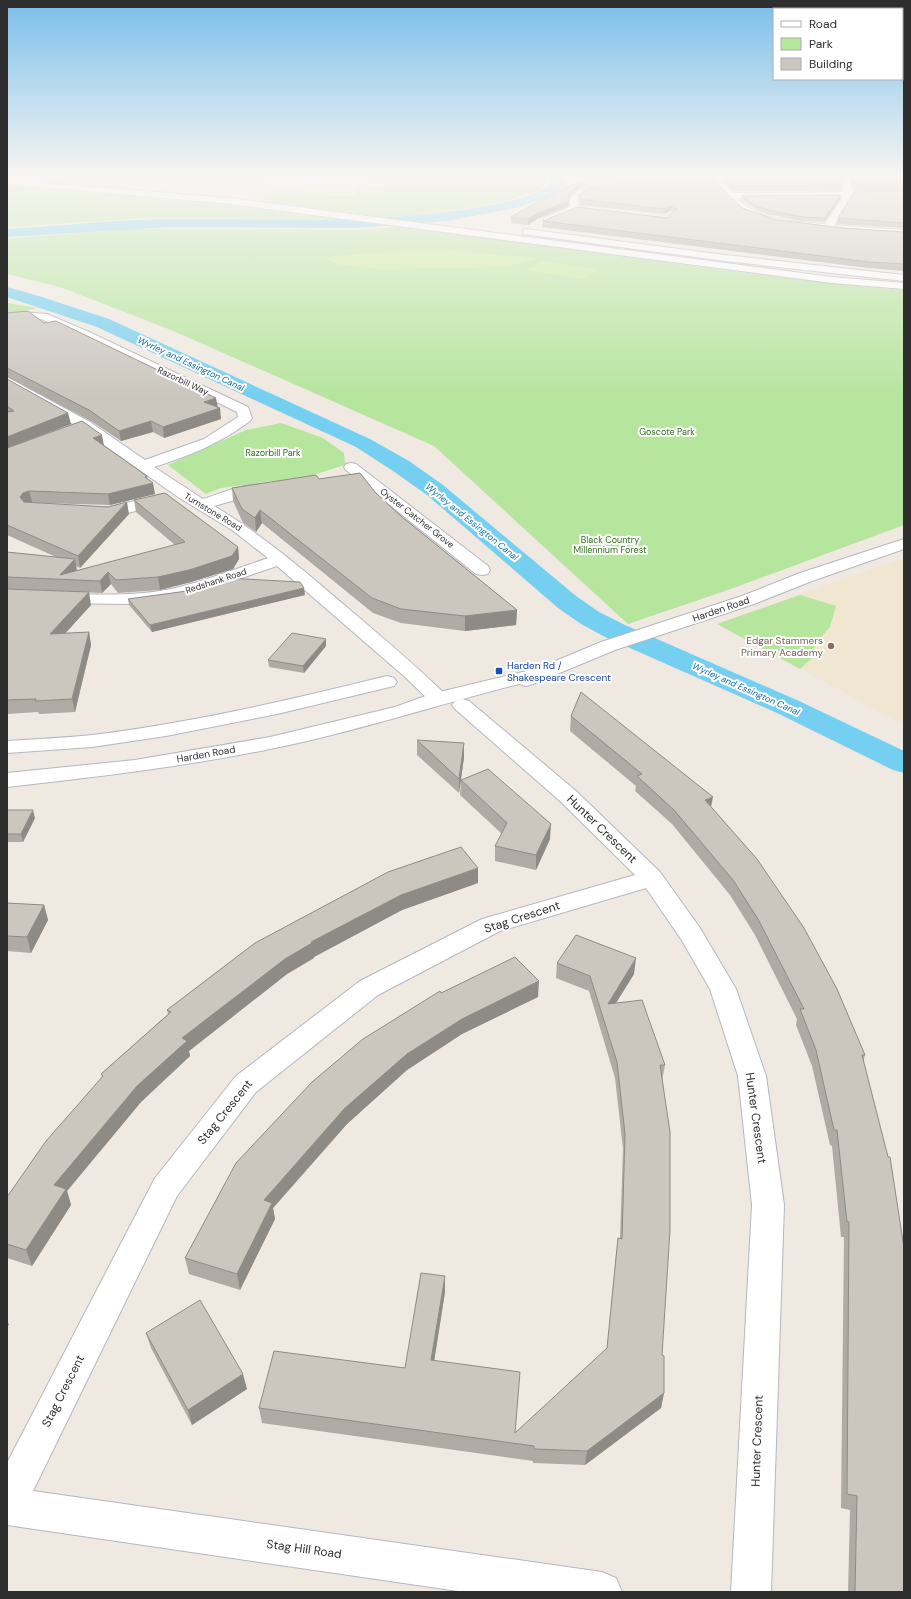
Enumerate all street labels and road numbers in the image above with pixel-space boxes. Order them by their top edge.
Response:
street label: Razorbill Way [155,364,211,398]
street label: Oyster Catcher Grove [378,485,456,551]
street label: Turnstone Road [182,490,244,534]
street label: Redshank Road [184,565,248,597]
street label: Harden Road [691,593,751,625]
street label: Harden Road [176,742,236,766]
street label: Hunter Crescent [563,791,641,867]
street label: Stag Crescent [482,897,562,937]
street label: Hunter Crescent [742,1071,770,1165]
street label: Stag Crescent [194,1076,256,1148]
street label: Stag Crescent [38,1352,88,1430]
street label: Hunter Crescent [747,1395,767,1487]
street label: Stag Hill Road [265,1536,343,1562]

